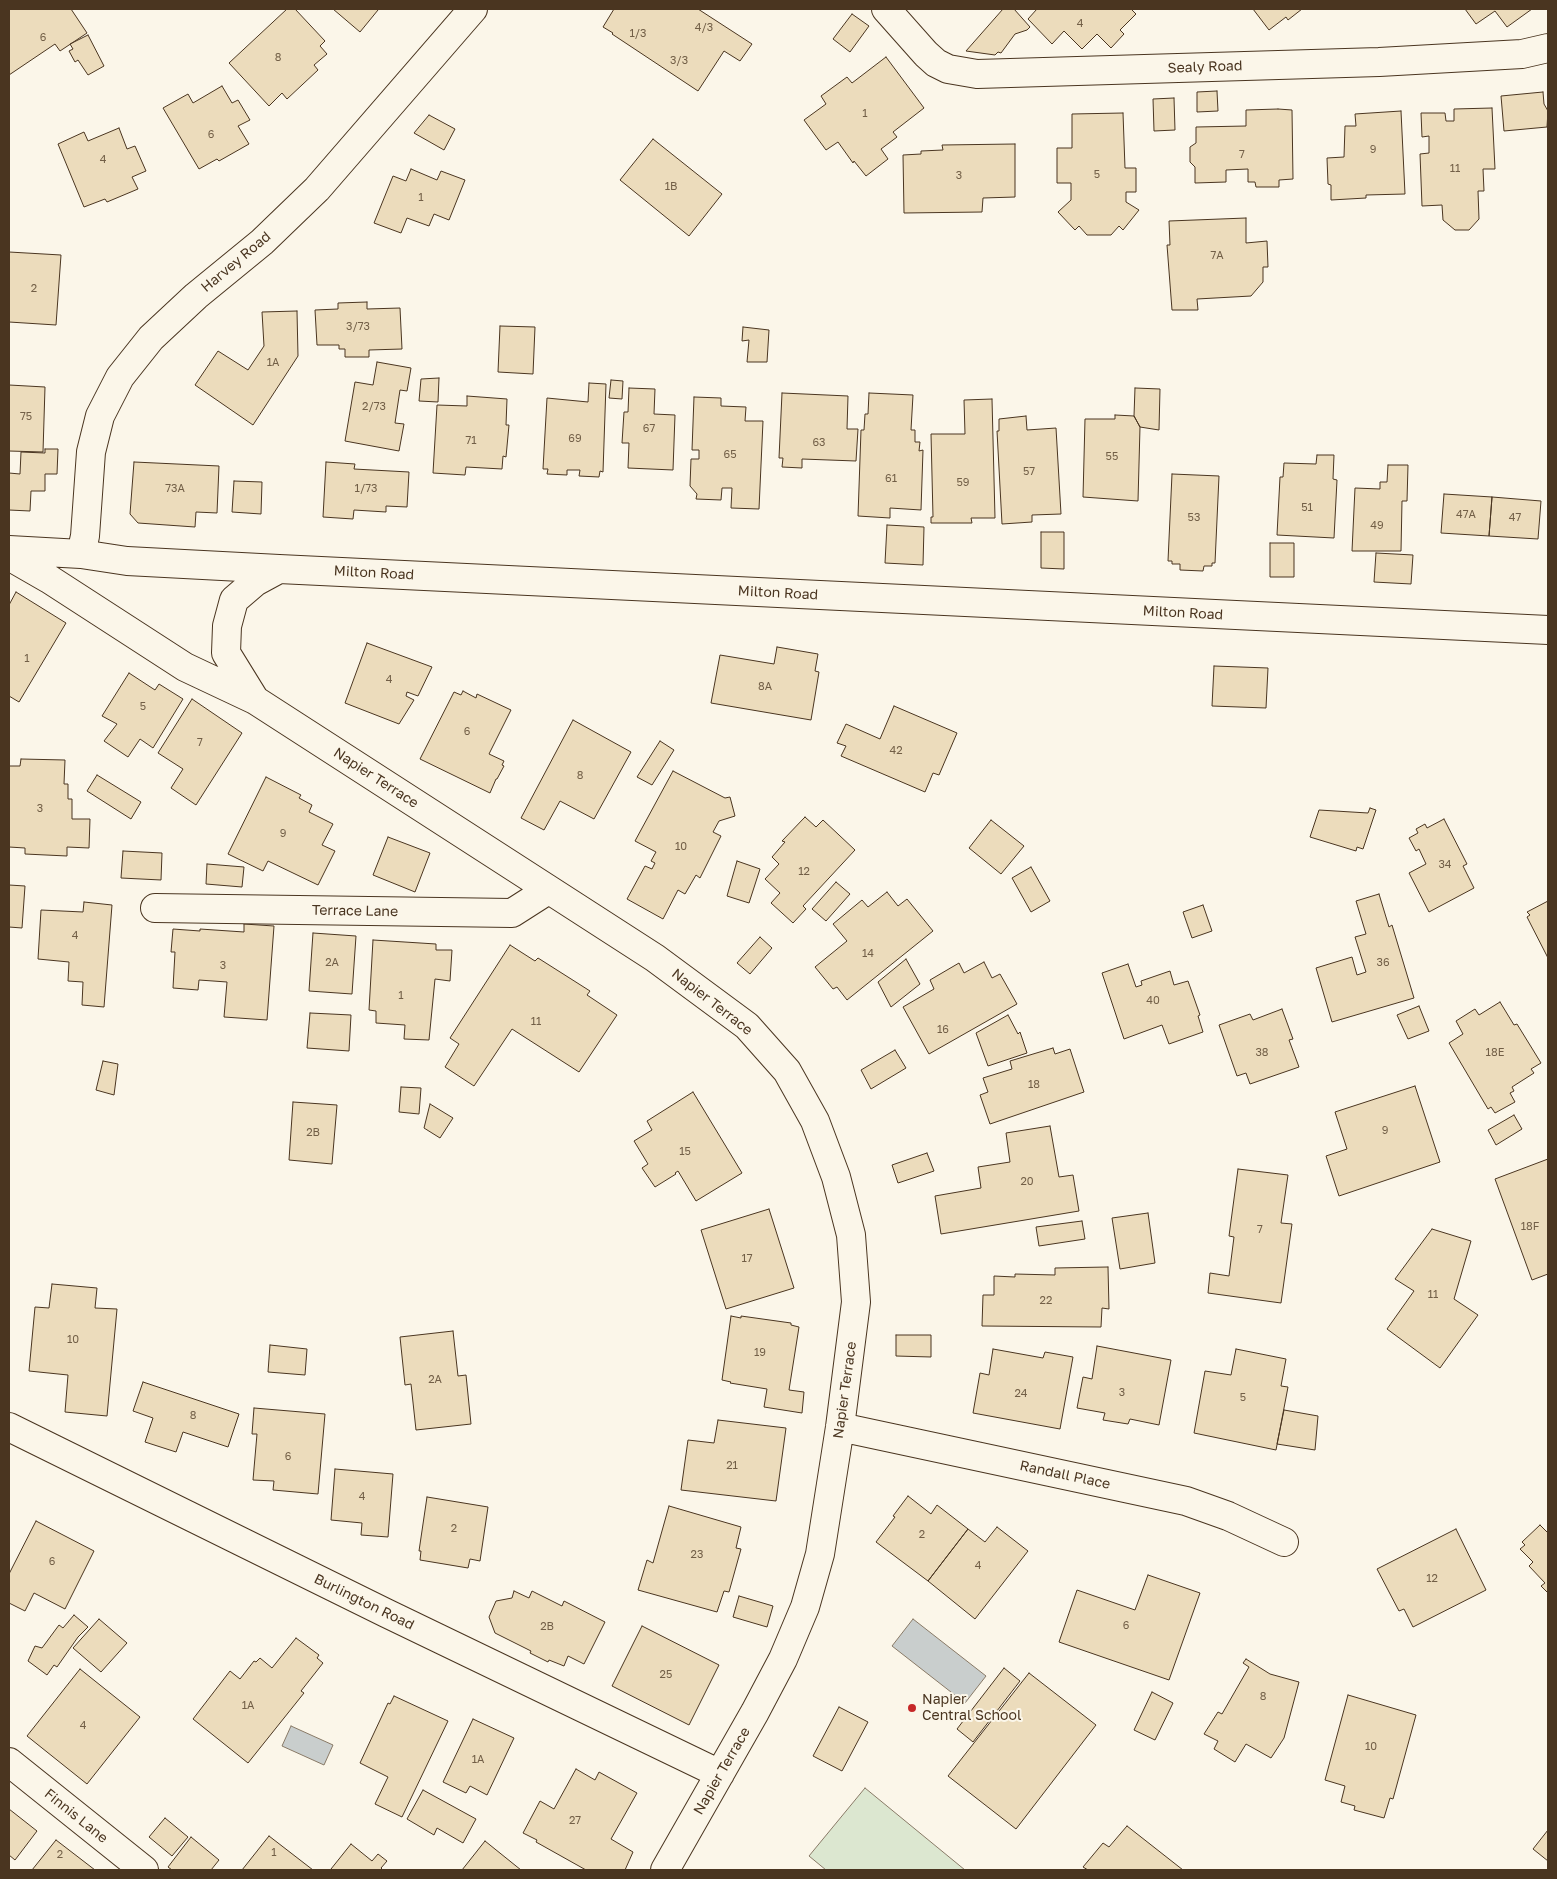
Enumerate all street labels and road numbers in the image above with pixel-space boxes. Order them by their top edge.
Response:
street label: Sealy Road [1167,57,1243,77]
street label: Harvey Road [198,228,274,296]
street label: Milton Road [333,563,415,583]
street label: Milton Road [737,583,819,603]
street label: Milton Road [1142,603,1224,623]
street label: Napier Terrace [330,744,422,812]
street label: Terrace Lane [312,902,398,920]
street label: Napier Terrace [668,965,756,1039]
street label: Napier Terrace [830,1340,860,1440]
street label: Randall Place [1018,1457,1112,1493]
street label: Burlington Road [311,1571,417,1633]
street label: Napier Terrace [690,1724,754,1818]
street label: Finnis Lane [41,1785,111,1847]

